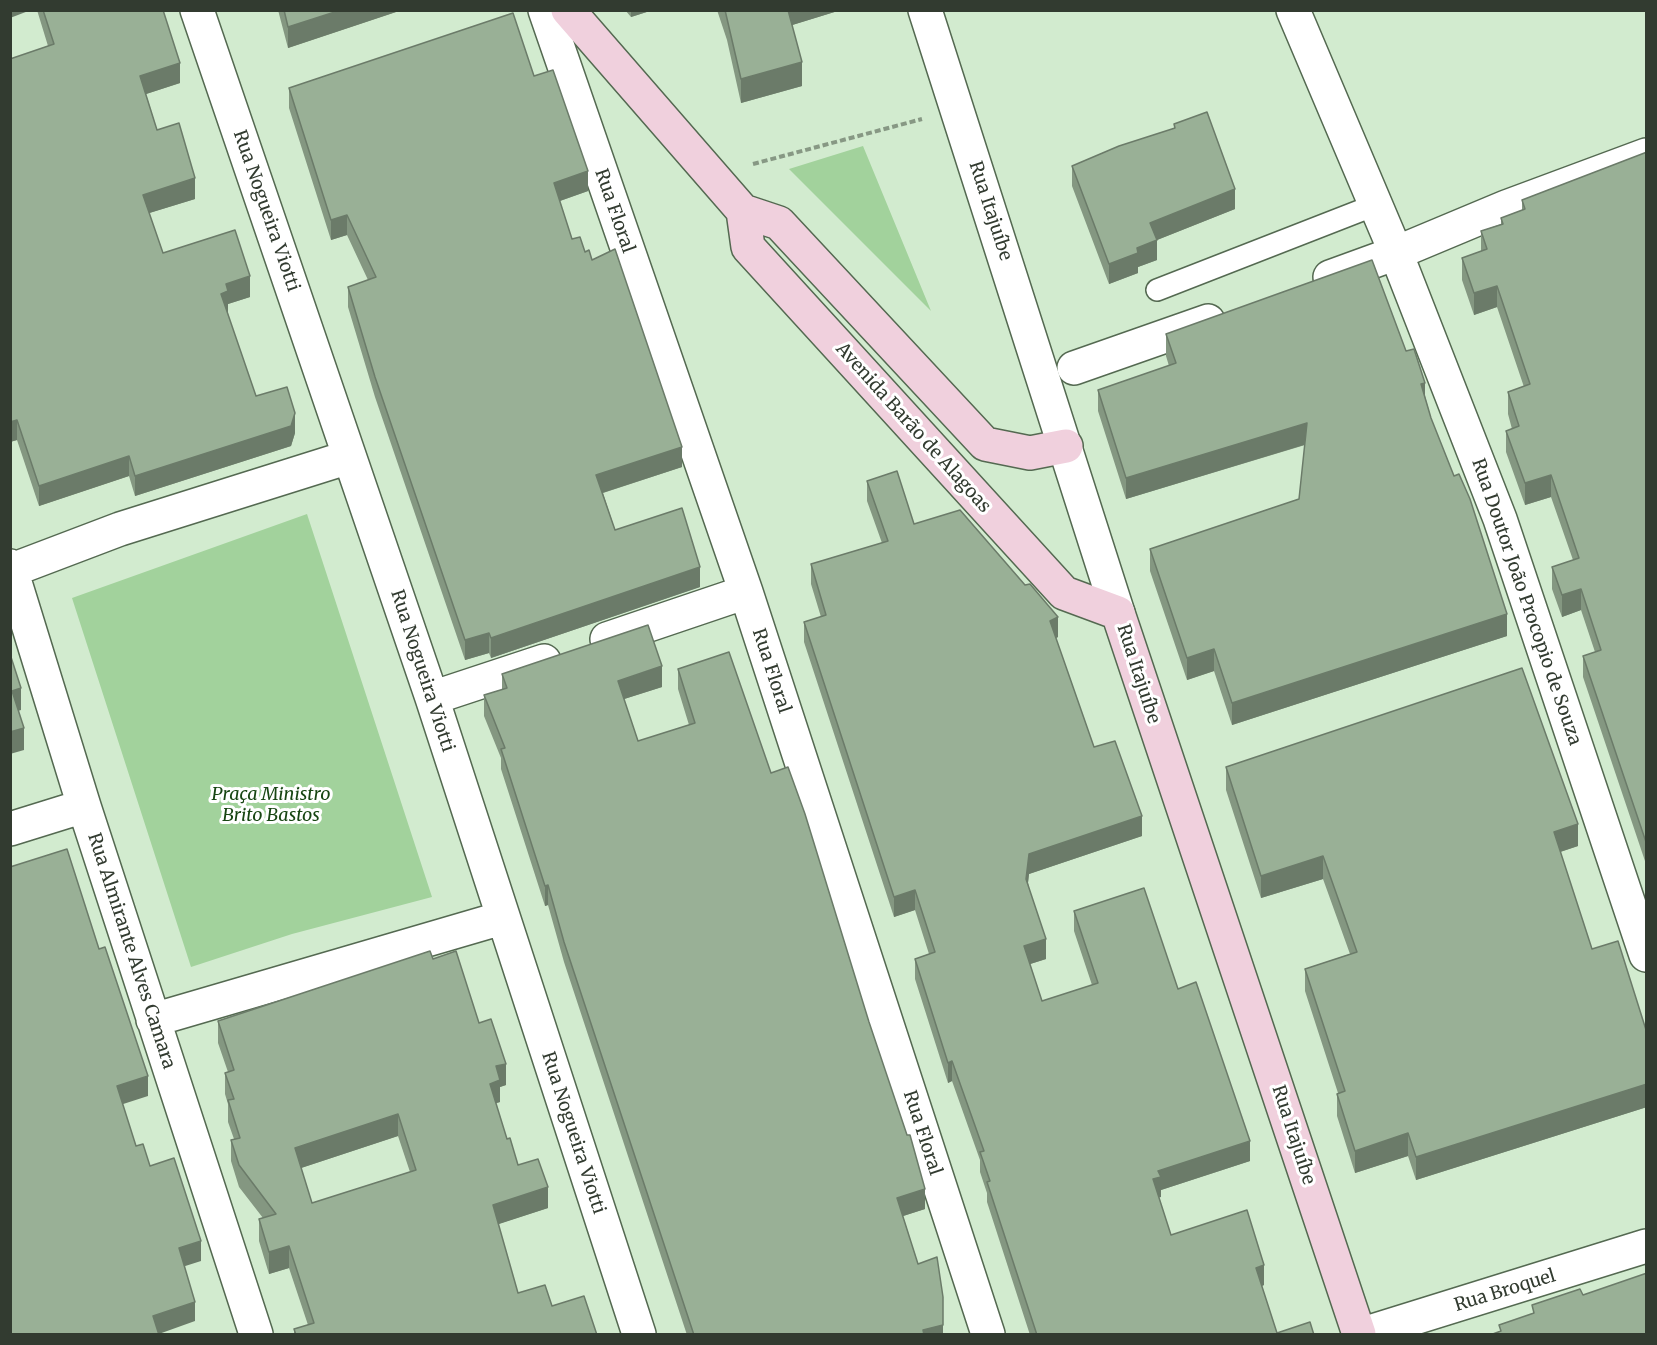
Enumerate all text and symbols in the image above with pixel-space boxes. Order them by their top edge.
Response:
street label: Rua Nogueira Viotti [228,127,304,295]
street label: Rua Itajuíbe [964,159,1016,263]
street label: Rua Floral [590,166,638,256]
street label: Avenida Barão de Alagoas [831,339,995,517]
street label: Rua Doutor João Procopio de Souza [1467,456,1585,748]
street label: Rua Nogueira Viotti [386,587,458,755]
street label: Rua Itajuíbe [1112,622,1164,726]
street label: Rua Floral [747,626,795,716]
park label: Praça Ministro Brito Bastos [211,784,331,826]
street label: Rua Almirante Alves Camara [83,830,179,1072]
street label: Rua Nogueira Viotti [537,1049,609,1217]
street label: Rua Itajuíbe [1267,1083,1319,1187]
street label: Rua Floral [898,1088,946,1178]
street label: Rua Broquel [1452,1265,1558,1317]

